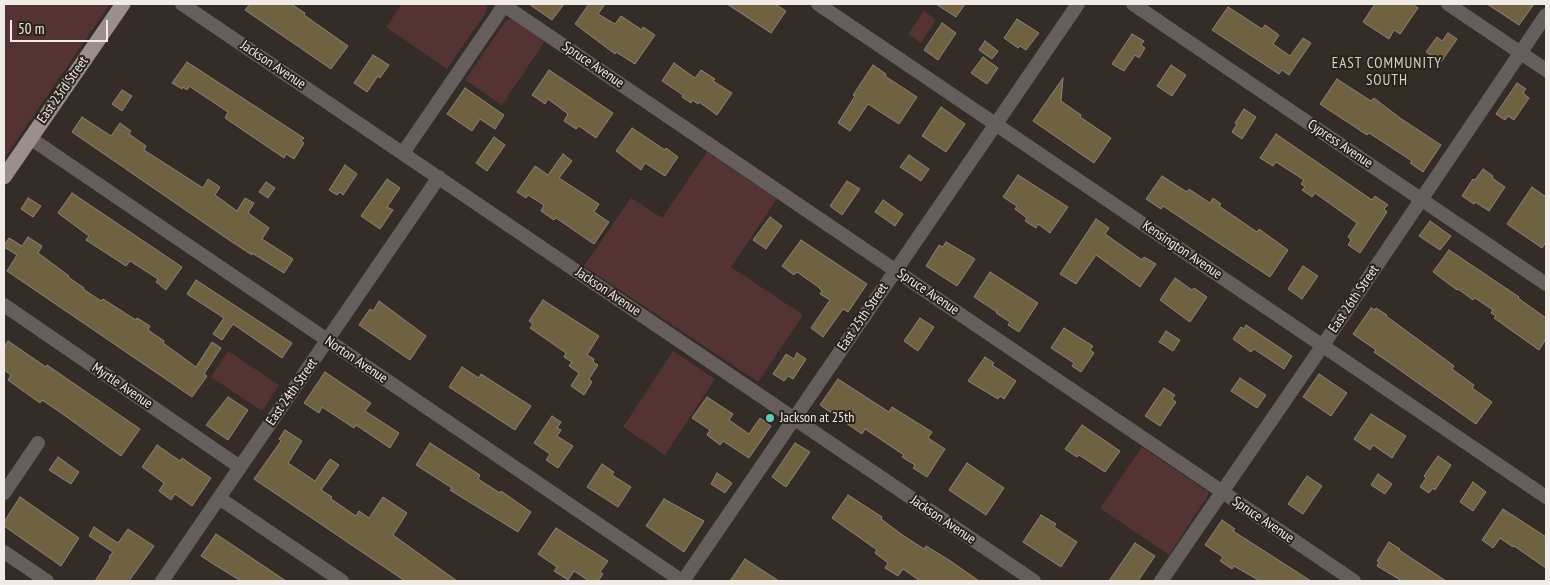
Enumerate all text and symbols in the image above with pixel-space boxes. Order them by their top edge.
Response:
scale bar [12,10,110,42]
text: 50 m [18,19,44,38]
street label: Jackson Avenue [237,37,309,93]
street label: Spruce Avenue [559,38,627,92]
street label: East 23rd Street [34,53,92,127]
district label: EAST COMMUNITY SOUTH [1330,55,1444,90]
street label: Cypress Avenue [1304,116,1376,172]
street label: Kensington Avenue [1139,217,1225,283]
street label: East 26th Street [1325,262,1383,336]
street label: Jackson Avenue [572,264,644,320]
street label: Spruce Avenue [894,265,962,319]
street label: East 25th Street [834,280,892,354]
street label: Norton Avenue [321,333,391,387]
street label: East 24th Street [263,355,321,429]
street label: Myrtle Avenue [88,360,156,412]
place label: Jackson at 25th [780,410,854,426]
marker: Jackson at 25th [764,412,776,424]
street label: Jackson Avenue [907,492,979,548]
street label: Spruce Avenue [1229,493,1297,547]

